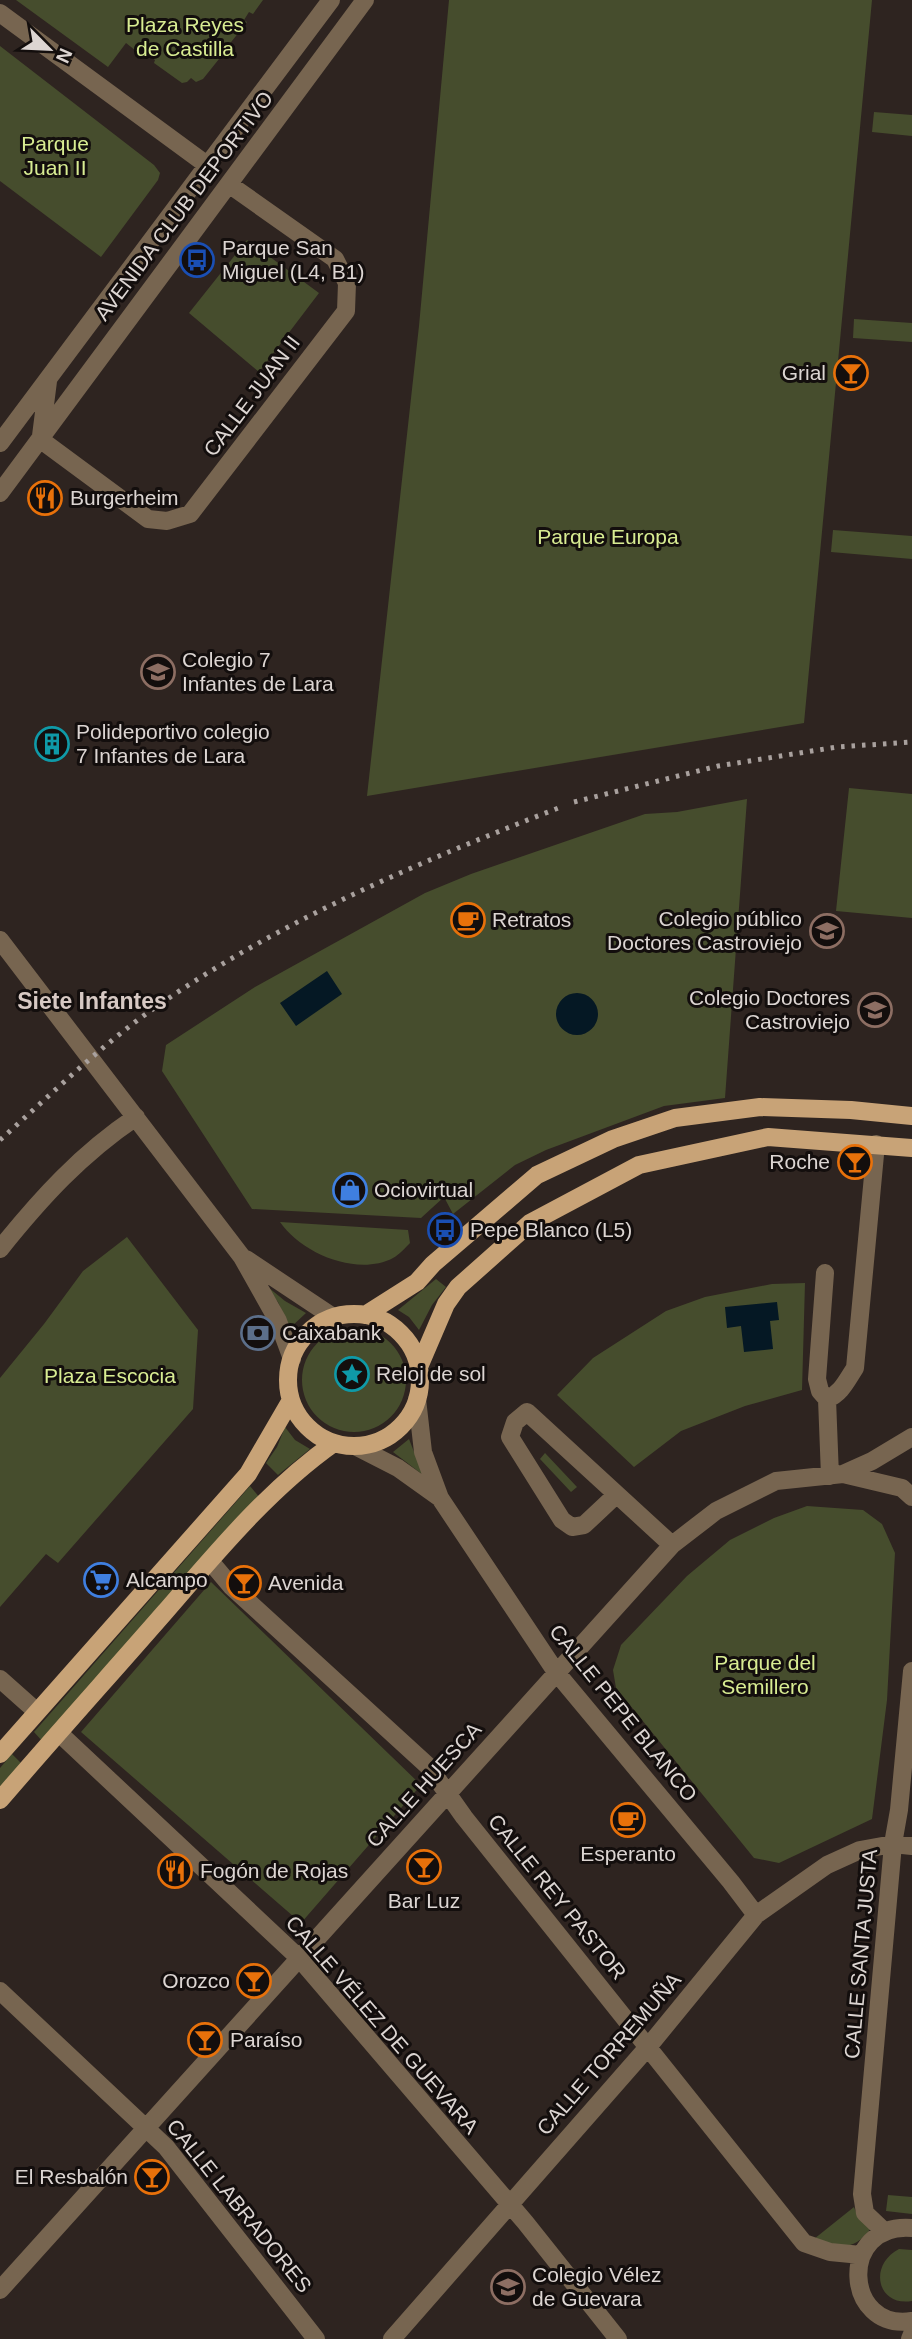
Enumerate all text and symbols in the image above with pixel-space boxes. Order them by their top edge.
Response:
park label: Plaza Reyes de Castilla [126,13,244,60]
north arrow [14,14,84,84]
text: N [52,45,76,66]
street label: AVENIDA CLUB DEPORTIVO [90,87,277,325]
park label: Parque Juan II [21,132,89,179]
place label: Parque San Miguel (L4, B1) [222,236,364,283]
bus stop icon: Parque San Miguel (L4, B1) [178,241,216,279]
street label: CALLE JUAN II [199,331,304,460]
bar icon: Grial [832,354,870,392]
place label: Grial [782,361,826,384]
restaurant icon: Burgerheim [26,479,64,517]
place label: Burgerheim [70,486,179,509]
park label: Parque Europa [537,525,679,548]
place label: Colegio 7 Infantes de Lara [182,648,334,695]
school or university icon: Colegio 7 Infantes de Lara [139,653,177,691]
place label: Polideportivo colegio 7 Infantes de Lara [76,720,270,767]
building icon: Polideportivo colegio 7 Infantes de Lara [33,725,71,763]
cafe icon: Retratos [449,901,487,939]
place label: Colegio público Doctores Castroviejo [607,907,802,954]
place label: Retratos [492,908,571,931]
school or university icon: Colegio público Doctores Castroviejo [808,912,846,950]
place label: Colegio Doctores Castroviejo [689,986,850,1033]
district label: Siete Infantes [17,988,167,1014]
school or university icon: Colegio Doctores Castroviejo [856,991,894,1029]
bar icon: Roche [836,1143,874,1181]
place label: Roche [769,1150,830,1173]
shop icon: Ociovirtual [331,1171,369,1209]
place label: Ociovirtual [374,1178,473,1201]
bus stop icon: Pepe Blanco (L5) [426,1211,464,1249]
place label: Pepe Blanco (L5) [470,1218,632,1241]
bank icon: Caixabank [239,1314,277,1352]
place label: Caixabank [282,1321,382,1344]
place icon: Reloj de sol [333,1355,371,1393]
place label: Reloj de sol [376,1362,486,1385]
park label: Plaza Escocia [44,1364,176,1387]
supermarket icon: Alcampo [82,1561,120,1599]
bar icon: Avenida [225,1564,263,1602]
place label: Alcampo [126,1568,208,1591]
place label: Avenida [268,1571,344,1594]
street label: CALLE PEPE BLANCO [545,1620,702,1806]
park label: Parque del Semillero [714,1651,816,1698]
street label: CALLE HUESCA [362,1718,486,1852]
cafe icon: Esperanto [609,1801,647,1839]
street label: CALLE REY PASTOR [484,1810,631,1984]
place label: Esperanto [580,1842,676,1865]
bar icon: Bar Luz [405,1848,443,1886]
street label: CALLE SANTA JUSTA [840,1848,881,2060]
restaurant icon: Fogón de Rojas [156,1852,194,1890]
place label: Fogón de Rojas [200,1859,348,1882]
place label: Bar Luz [388,1889,460,1912]
street label: CALLE VÉLEZ DE GUEVARA [282,1911,483,2138]
bar icon: Orozco [235,1962,273,2000]
street label: CALLE TORREMUÑA [532,1968,685,2139]
place label: Orozco [162,1969,230,1992]
bar icon: Paraíso [186,2021,224,2059]
place label: Paraíso [230,2028,302,2051]
street label: CALLE LABRADORES [163,2115,316,2297]
bar icon: El Resbalón [133,2158,171,2196]
place label: El Resbalón [15,2165,128,2188]
place label: Colegio Vélez de Guevara [532,2263,662,2310]
school or university icon: Colegio Vélez de Guevara [489,2268,527,2306]

